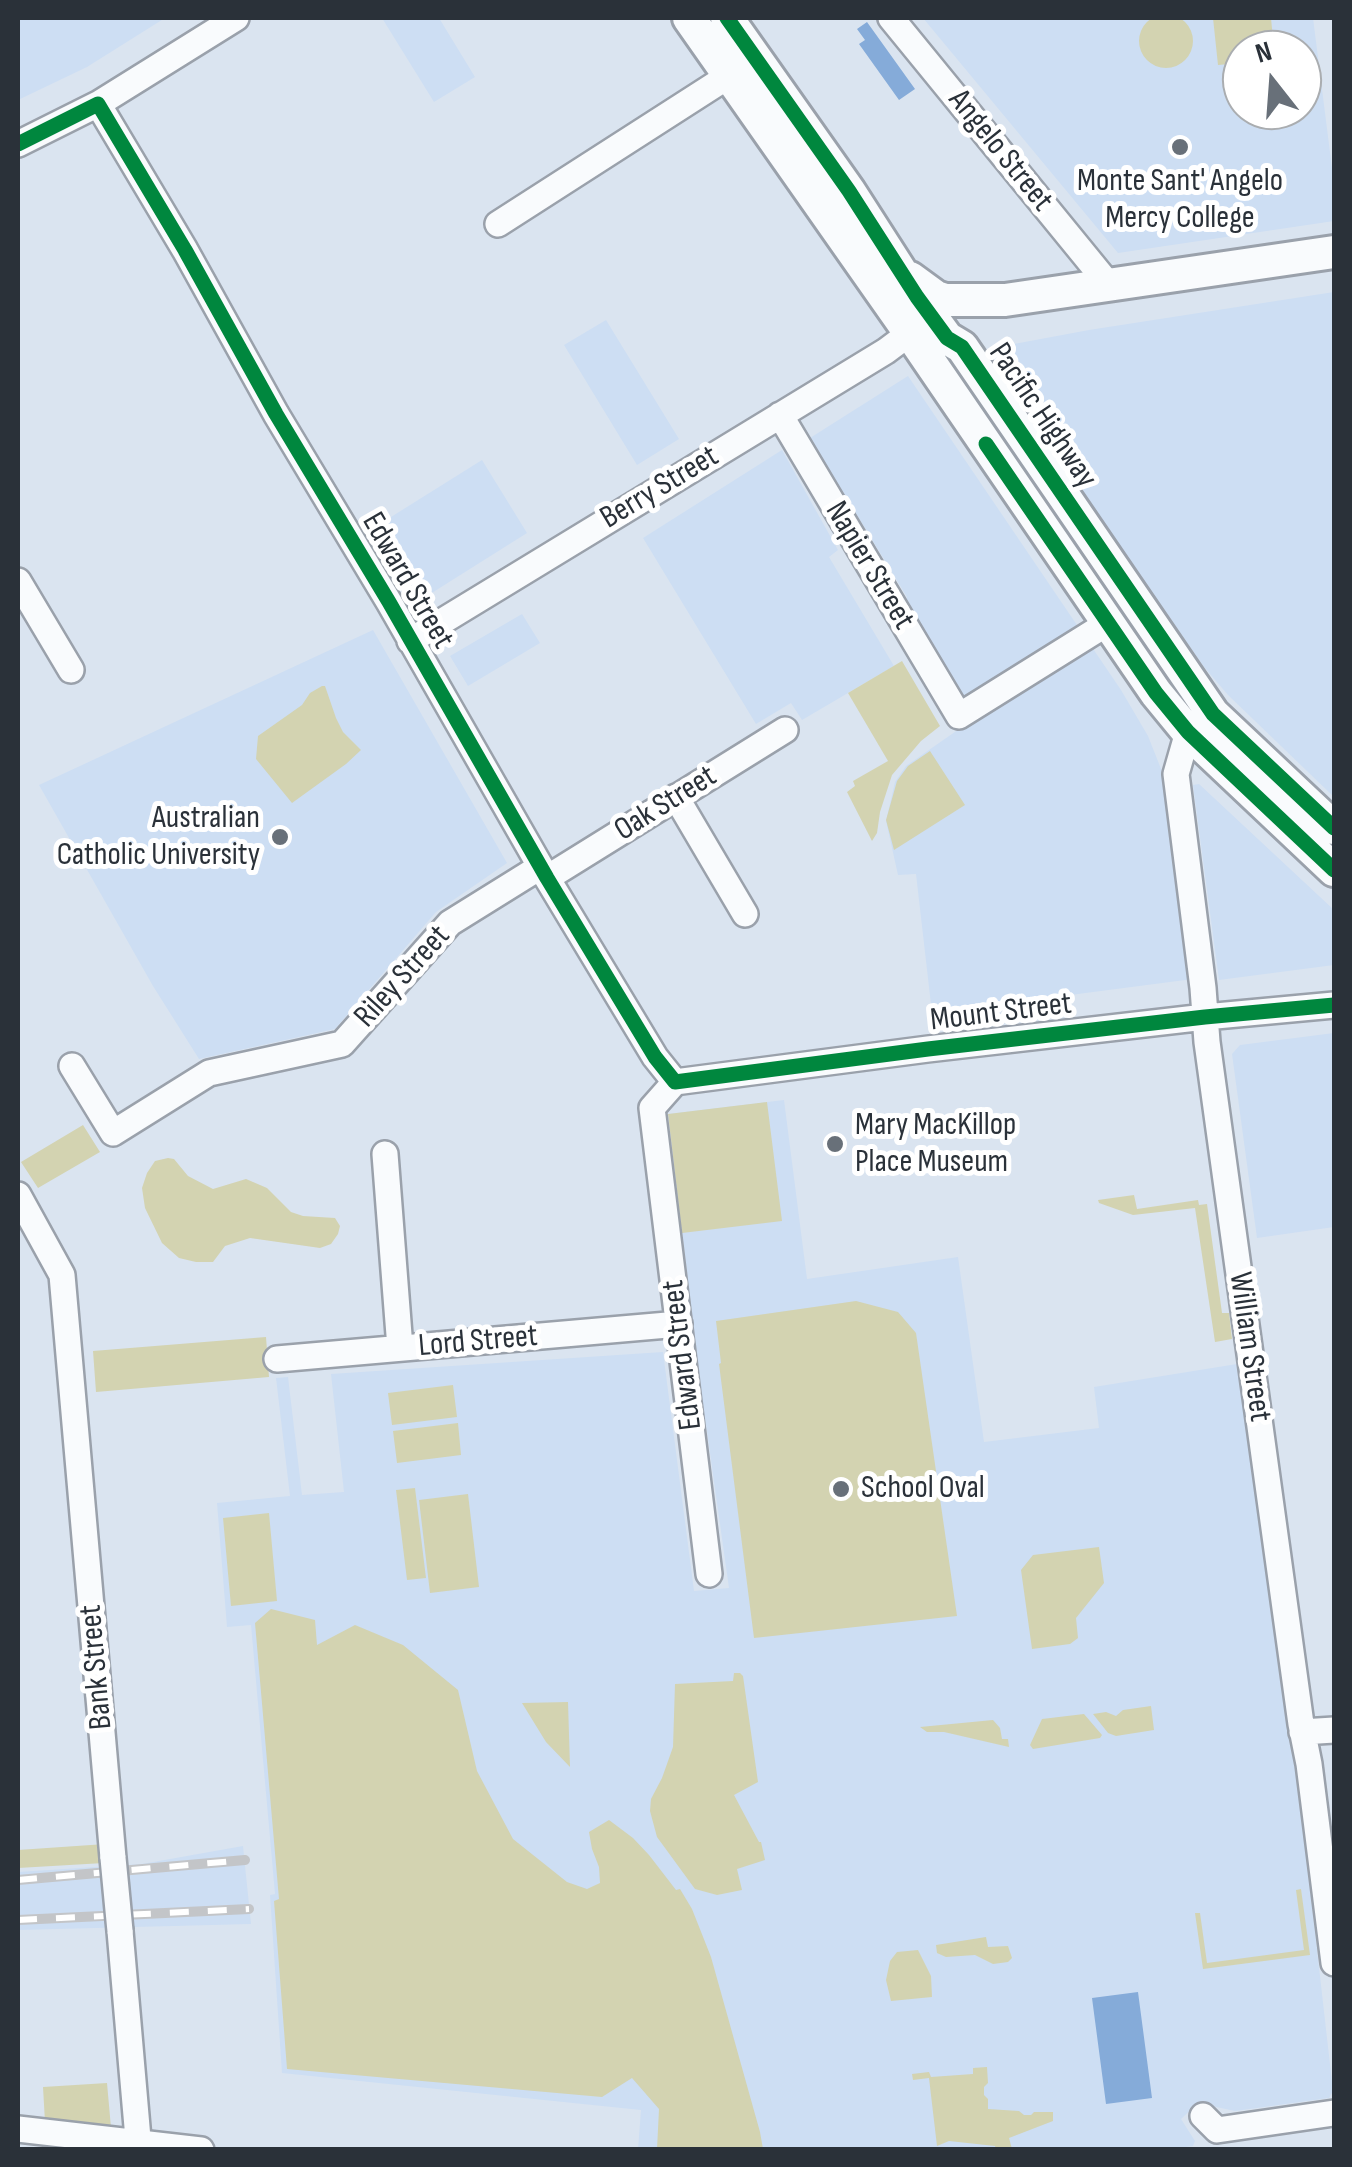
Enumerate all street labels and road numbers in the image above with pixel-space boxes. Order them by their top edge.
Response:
street label: Angelo Street [939,82,1061,220]
street label: Pacific Highway [979,336,1105,496]
street label: Berry Street [594,438,726,538]
street label: Napier Street [816,495,922,637]
street label: Edward Street [353,506,461,656]
street label: Oak Street [608,758,724,850]
street label: Riley Street [347,918,459,1036]
street label: Mount Street [928,985,1074,1041]
street label: William Street [1219,1270,1279,1424]
street label: Edward Street [655,1278,711,1432]
street label: Lord Street [417,1318,539,1366]
street label: Bank Street [72,1603,122,1731]

